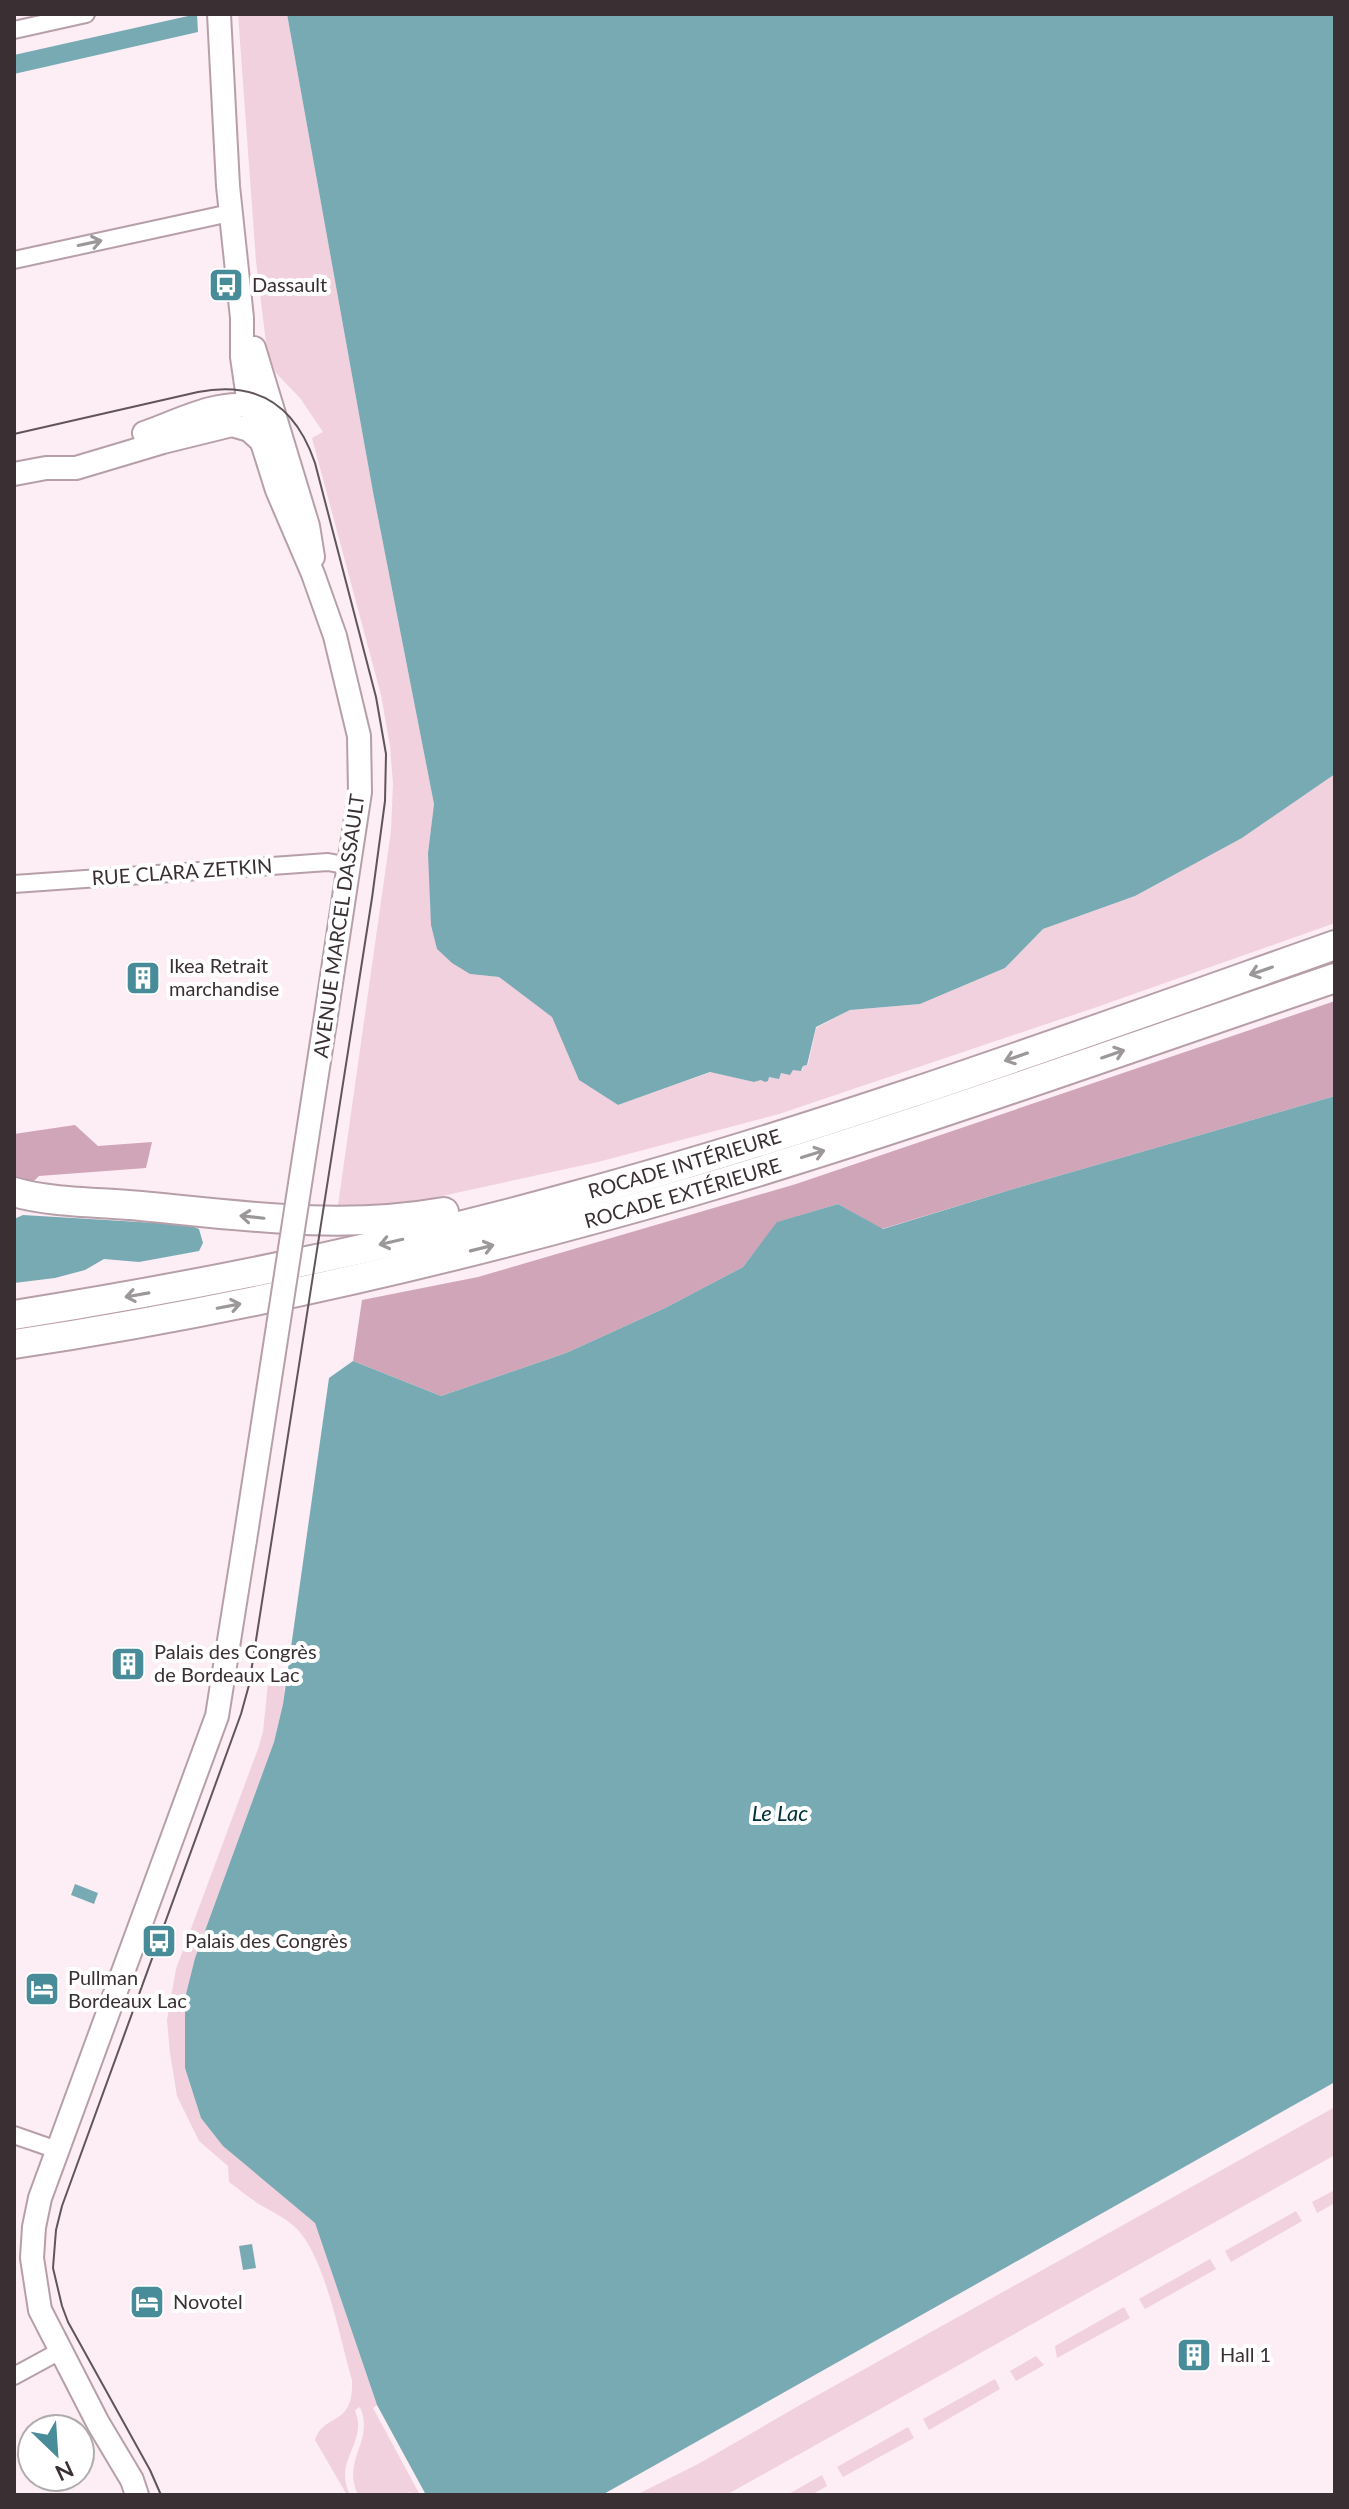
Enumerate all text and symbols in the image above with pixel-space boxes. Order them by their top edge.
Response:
one-way arrow [77,235,103,250]
bus stop icon: Dassault [207,266,245,304]
place label: Dassault [252,272,327,296]
street label: AVENUE MARCEL DASSAULT [308,792,368,1059]
street label: RUE CLARA ZETKIN [91,853,273,889]
place label: Ikea Retrait marchandise [169,953,279,1000]
building icon: Ikea Retrait marchandise [124,959,162,997]
one-way arrow [1249,965,1274,980]
one-way arrow [1100,1045,1125,1060]
one-way arrow [1004,1051,1029,1066]
street label: ROCADE INTÉRIEURE [585,1123,784,1203]
one-way arrow [800,1146,825,1160]
street label: ROCADE EXTÉRIEURE [581,1152,784,1232]
one-way arrow [239,1209,266,1224]
one-way arrow [379,1235,404,1250]
one-way arrow [469,1240,495,1255]
one-way arrow [124,1288,150,1303]
one-way arrow [215,1298,241,1313]
place label: Palais des Congrès de Bordeaux Lac [154,1639,317,1686]
building icon: Palais des Congrès de Bordeaux Lac [109,1645,147,1683]
water label: Le Lac [752,1799,808,1826]
bus stop icon: Palais des Congrès [140,1922,178,1960]
place label: Palais des Congrès [185,1928,348,1952]
place label: Pullman Bordeaux Lac [68,1965,187,2012]
hotel icon: Pullman Bordeaux Lac [23,1970,61,2008]
hotel icon: Novotel [128,2283,166,2321]
place label: Novotel [173,2289,243,2313]
building icon: Hall 1 [1175,2336,1213,2374]
place label: Hall 1 [1220,2342,1271,2366]
north arrow [16,2413,96,2493]
text: N [51,2456,78,2487]

